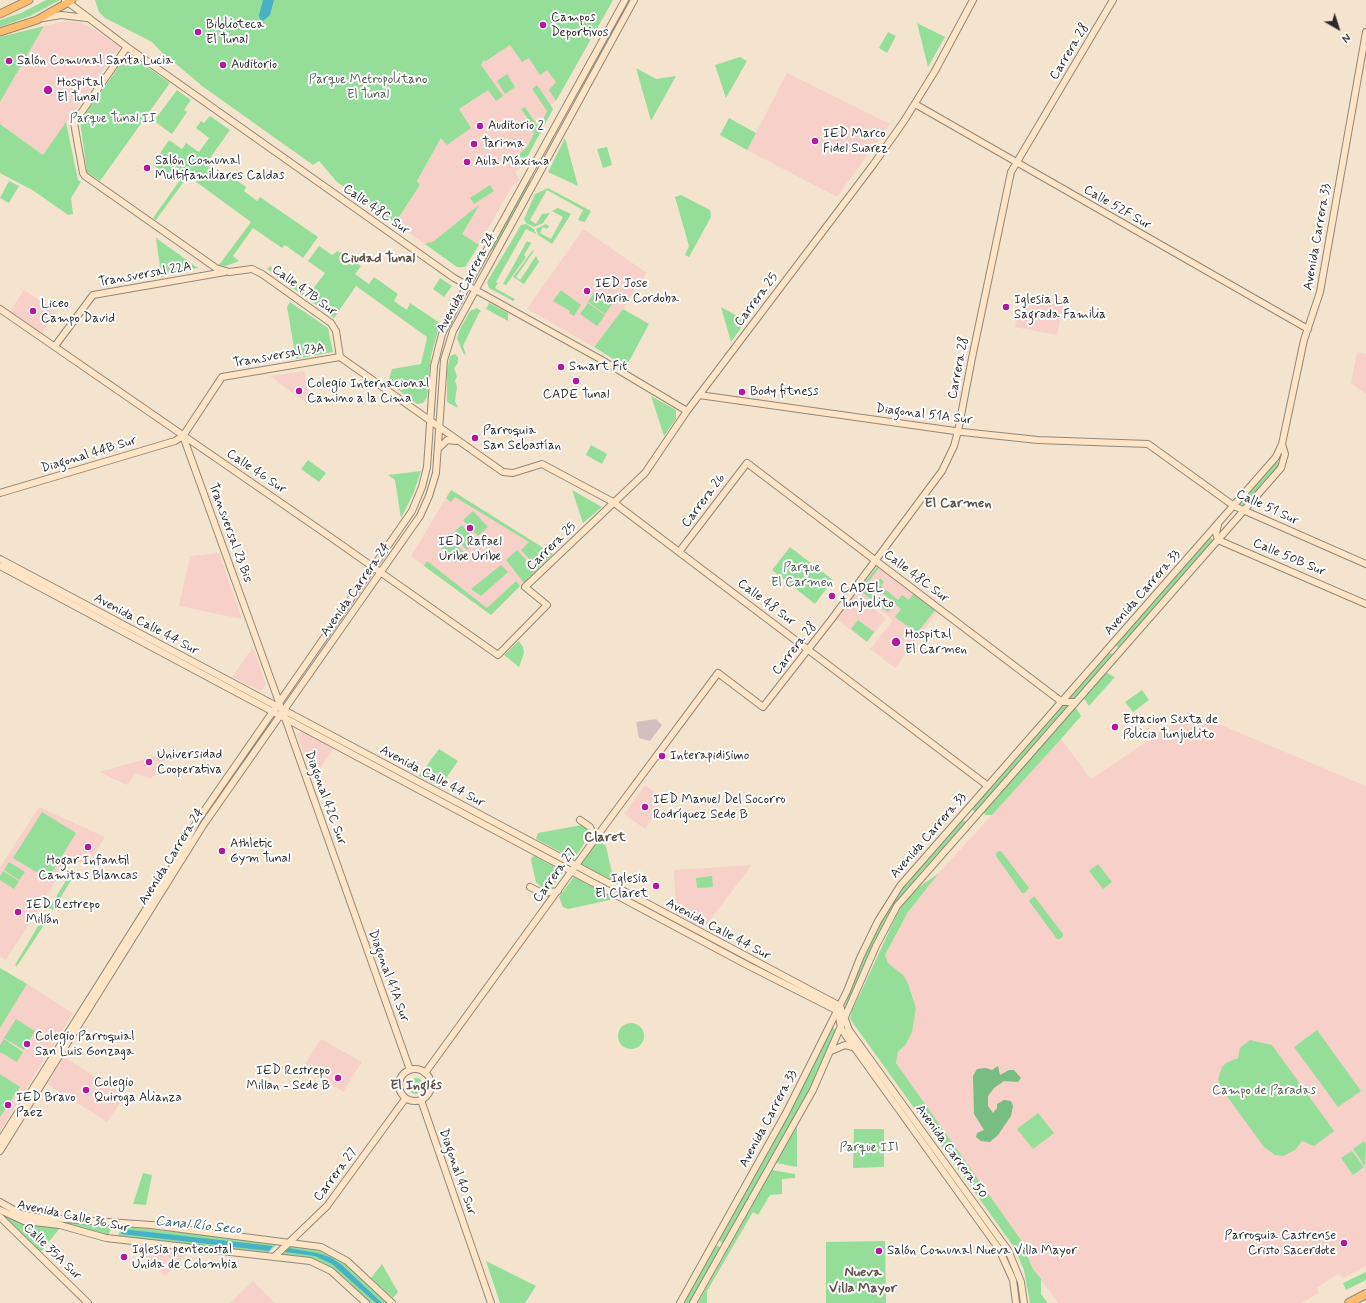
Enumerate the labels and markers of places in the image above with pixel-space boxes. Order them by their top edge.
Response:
place label: Campos Deportivos [551,10,609,41]
place label: Biblioteca El Tunal [206,17,264,48]
marker: Campos Deportivos [538,20,548,30]
marker: Biblioteca El Tunal [193,27,203,37]
place label: Salón Comunal Santa Lucia [17,53,173,69]
marker: Salón Comunal Santa Lucia [4,56,14,66]
place label: Auditorio [231,57,277,73]
marker: Auditorio [218,60,228,70]
place label: Hospital El Tunal [57,75,103,106]
marker: Hospital El Tunal [42,84,54,96]
place label: Auditorio 2 [488,118,544,134]
marker: Auditorio 2 [475,121,485,131]
place label: IED Marco Fidel Suarez [823,126,888,157]
place label: Tarima [482,136,525,152]
marker: IED Marco Fidel Suarez [810,136,820,146]
marker: Tarima [469,139,479,149]
place label: Salón Comunal Multifamiliares Caldas [155,153,285,184]
place label: Aula Máxima [475,154,549,170]
marker: Aula Máxima [462,157,472,167]
marker: Salón Comunal Multifamiliares Caldas [142,163,152,173]
place label: IED Jose Maria Cordoba [595,276,679,307]
marker: IED Jose Maria Cordoba [582,286,592,296]
place label: Iglesia La Sagrada Familia [1014,292,1106,323]
place label: Liceo Campo David [41,296,115,327]
marker: Iglesia La Sagrada Familia [1001,302,1011,312]
marker: Liceo Campo David [28,306,38,316]
place label: Smart Fit [569,359,627,375]
marker: Smart Fit [556,362,566,372]
place label: Colegio Internacional Camino a la Cima [307,376,429,407]
marker: CADE Tunal [571,376,581,386]
place label: Body fitness [750,384,818,400]
marker: Colegio Internacional Camino a la Cima [294,386,304,396]
place label: CADE Tunal [543,387,609,403]
marker: Body fitness [737,387,747,397]
place label: Parroquia San Sebastían [483,423,561,454]
marker: Parroquia San Sebastían [470,433,480,443]
marker: IED Rafael Uribe Uribe [465,523,475,533]
place label: IED Rafael Uribe Uribe [438,534,502,565]
place label: CADEL Tunjuelito [840,581,894,612]
marker: CADEL Tunjuelito [827,591,837,601]
place label: Hospital El Carmen [905,627,967,658]
marker: Hospital El Carmen [890,636,902,648]
place label: Estacion Sexta de Policia Tunjuelito [1123,712,1218,743]
marker: Estacion Sexta de Policia Tunjuelito [1110,722,1120,732]
place label: Universidad Cooperativa [157,747,222,778]
place label: Interapidisimo [670,748,749,764]
marker: Interapidisimo [657,751,667,761]
marker: Universidad Cooperativa [144,757,154,767]
place label: IED Manuel Del Socorro Rodríguez Sede B [653,792,786,823]
marker: IED Manuel Del Socorro Rodríguez Sede B [640,802,650,812]
place label: Athletic Gym Tunal [230,836,290,867]
marker: Hogar Infantil Camitas Blancas [83,842,93,852]
marker: Athletic Gym Tunal [217,846,227,856]
place label: Hogar Infantil Camitas Blancas [38,853,138,884]
place label: Iglesia El Claret [595,871,648,902]
marker: Iglesia El Claret [651,881,661,891]
place label: IED Restrepo Millán [26,897,100,928]
marker: IED Restrepo Millán [13,907,23,917]
place label: Colegio Parroquial San Luis Gonzaga [35,1029,134,1060]
marker: Colegio Parroquial San Luis Gonzaga [22,1039,32,1049]
place label: IED Restrepo Millan - Sede B [246,1063,330,1094]
marker: IED Restrepo Millan - Sede B [333,1073,343,1083]
place label: Colegio Quiroga Alianza [94,1075,182,1106]
marker: Colegio Quiroga Alianza [81,1085,91,1095]
place label: IED Bravo Paez [16,1090,76,1121]
marker: IED Bravo Paez [3,1100,13,1110]
place label: Parroquia Castrense Cristo Sacerdote [1225,1228,1336,1259]
marker: Parroquia Castrense Cristo Sacerdote [1339,1238,1349,1248]
place label: Iglesia pentecostal Unida de Colombia [132,1242,238,1273]
place label: Salón Comunal Nueva Villa Mayor [887,1243,1077,1259]
marker: Salón Comunal Nueva Villa Mayor [874,1246,884,1256]
marker: Iglesia pentecostal Unida de Colombia [119,1252,129,1262]

